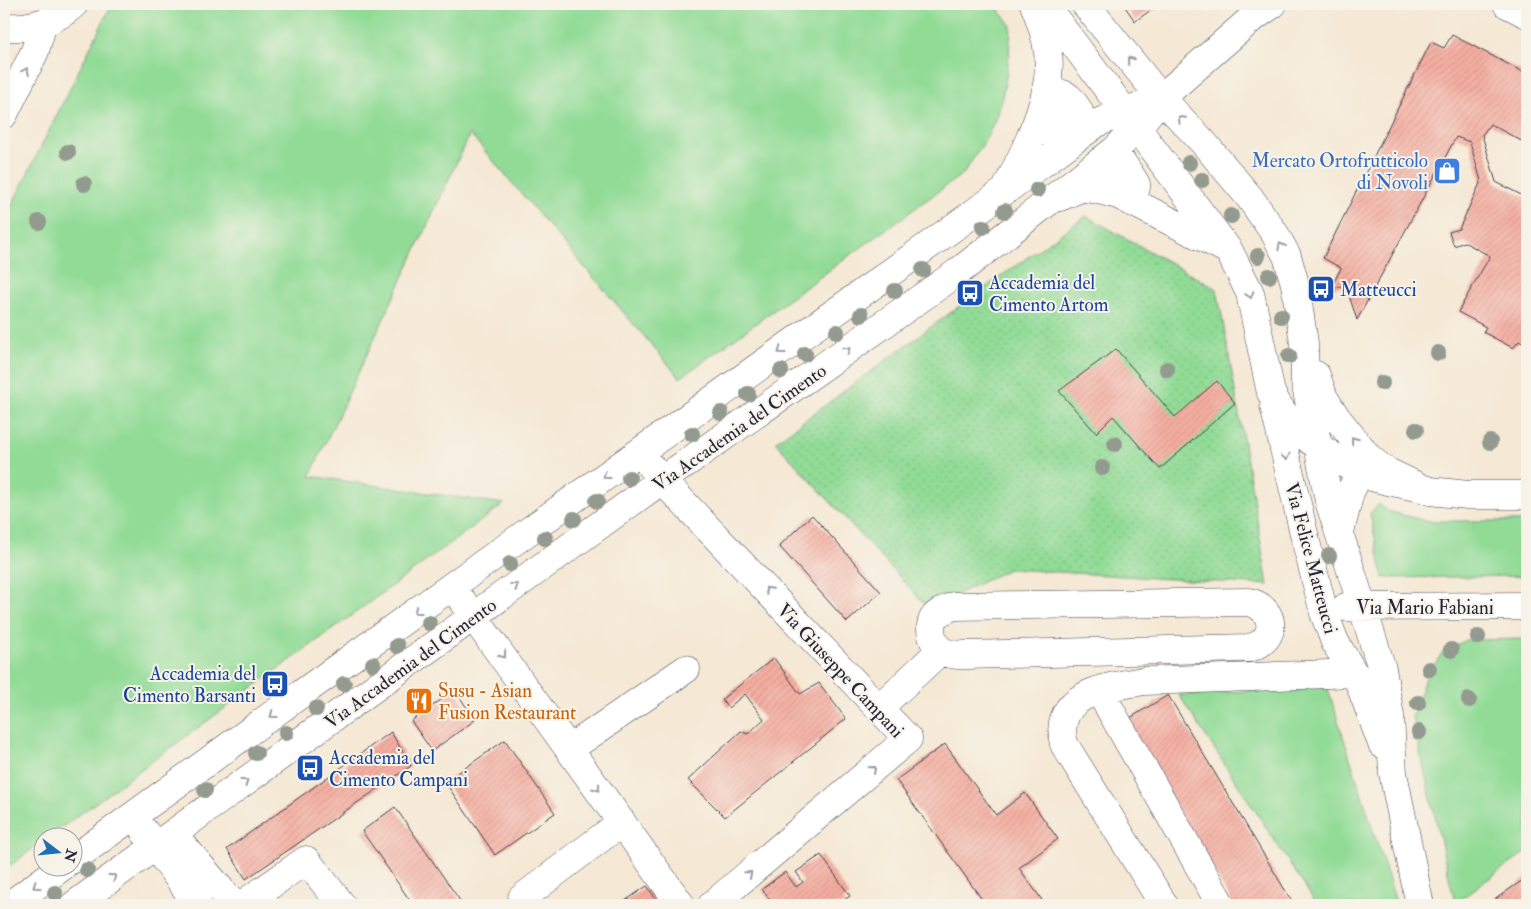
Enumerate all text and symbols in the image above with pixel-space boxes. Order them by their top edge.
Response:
one-way arrow [1127,57,1135,66]
one-way arrow [20,67,30,76]
one-way arrow [1178,115,1187,124]
place label: Mercato Ortofrutticolo di Novoli [1252,149,1428,195]
shop icon: Mercato Ortofrutticolo di Novoli [1432,156,1462,186]
one-way arrow [1278,242,1288,251]
place label: Accademia del Cimento Artom [988,271,1109,317]
bus stop icon: Matteucci [1306,274,1336,304]
bus stop icon: Accademia del Cimento Artom [955,278,985,308]
place label: Matteucci [1340,278,1417,302]
one-way arrow [1244,290,1254,298]
one-way arrow [777,345,787,354]
one-way arrow [841,347,851,356]
street label: Via Accademia del Cimento [648,359,831,497]
one-way arrow [1351,437,1359,446]
one-way arrow [1280,453,1291,462]
one-way arrow [602,470,612,479]
street label: Via Felice Matteucci [1279,480,1343,637]
one-way arrow [509,584,518,592]
one-way arrow [765,587,774,596]
street label: Via Accademia del Cimento [320,593,501,734]
street label: Via Mario Fabiani [1356,596,1494,620]
street label: Via Giuseppe Campani [771,598,909,744]
one-way arrow [413,605,423,614]
one-way arrow [497,650,506,659]
place label: Accademia del Cimento Barsanti [123,662,256,708]
bus stop icon: Accademia del Cimento Barsanti [260,669,290,699]
place label: Susu - Asian Fusion Restaurant [438,679,576,725]
restaurant icon: Susu - Asian Fusion Restaurant [404,686,434,716]
one-way arrow [269,709,278,718]
place label: Accademia del Cimento Campani [328,746,468,793]
bus stop icon: Accademia del Cimento Campani [295,753,325,783]
one-way arrow [867,766,876,775]
one-way arrow [239,779,249,788]
one-way arrow [591,782,600,792]
north arrow [32,826,82,876]
text: N [60,846,80,864]
one-way arrow [743,870,752,879]
one-way arrow [107,874,117,883]
one-way arrow [33,880,42,889]

